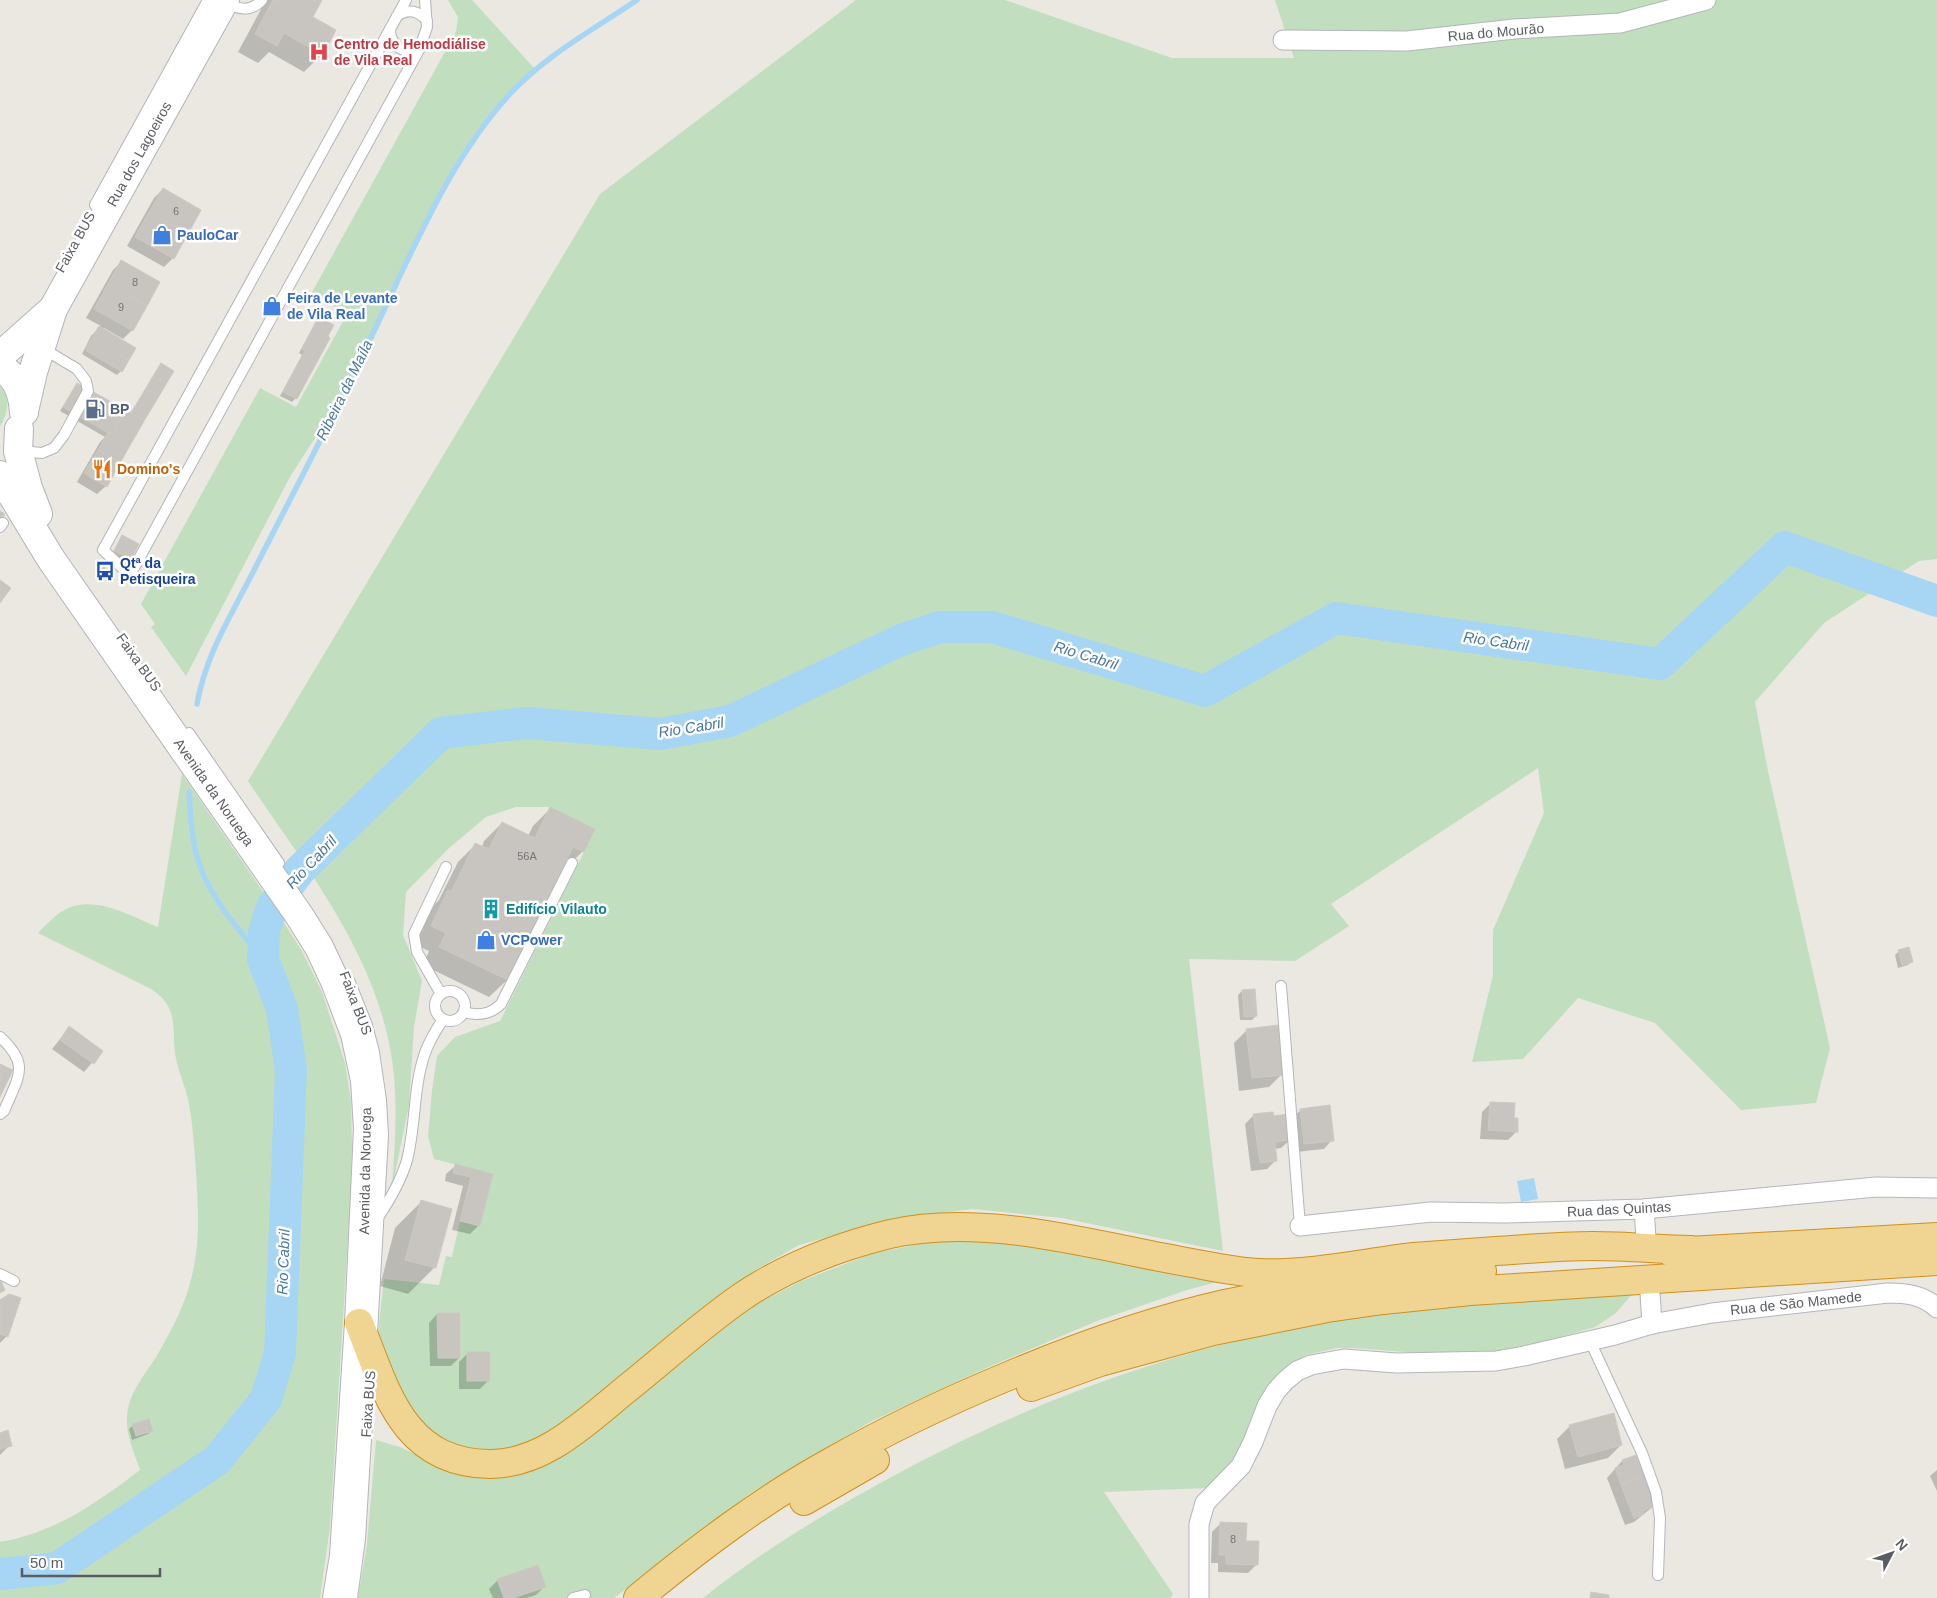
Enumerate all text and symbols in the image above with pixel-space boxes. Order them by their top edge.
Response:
street label: Rua do Mourão [1447,20,1545,44]
place label: Centro de Hemodiálise de Vila Real [334,36,486,68]
hospital icon: Centro de Hemodiálise de Vila Real [308,41,330,63]
street label: Rua dos Lagoeiros [104,99,174,209]
house number: 6 [173,205,179,217]
street label: Faixa BUS [52,209,98,275]
shop icon: PauloCar [151,224,173,246]
place label: PauloCar [177,227,239,243]
house number: 8 [132,276,138,288]
place label: Feira de Levante de Vila Real [287,290,398,322]
shop icon: Feira de Levante de Vila Real [261,295,283,317]
house number: 9 [118,301,124,313]
water label: Ribeira da Maíla [312,337,376,443]
fuel station icon: BP [84,398,106,420]
place label: BP [110,401,129,417]
restaurant icon: Domino's [91,458,113,480]
place label: Domino's [117,461,180,477]
place label: Qtª da Petisqueira [120,555,196,587]
bus stop icon: Qtª da Petisqueira [94,560,116,582]
water label: Rio Cabril [1462,628,1530,654]
street label: Faixa BUS [113,630,165,694]
water label: Rio Cabril [1052,637,1121,673]
water label: Rio Cabril [657,713,726,741]
street label: Avenida da Noruega [171,735,257,849]
water label: Rio Cabril [282,832,340,892]
house number: 56A [517,850,537,862]
building icon: Edifício Vilauto [480,898,502,920]
place label: Edifício Vilauto [506,901,607,917]
shop icon: VCPower [475,929,497,951]
place label: VCPower [501,932,563,948]
street label: Faixa BUS [337,969,375,1037]
street label: Avenida da Noruega [356,1107,374,1235]
street label: Rua das Quintas [1567,1198,1671,1220]
water label: Rio Cabril [273,1228,293,1295]
street label: Rua de São Mamede [1729,1288,1863,1318]
street label: Faixa BUS [358,1370,378,1438]
north arrow [1867,1528,1917,1578]
house number: 8 [1230,1533,1236,1545]
text: N [1892,1535,1911,1554]
scale bar [22,1546,160,1578]
text: 50 m [30,1554,63,1571]

